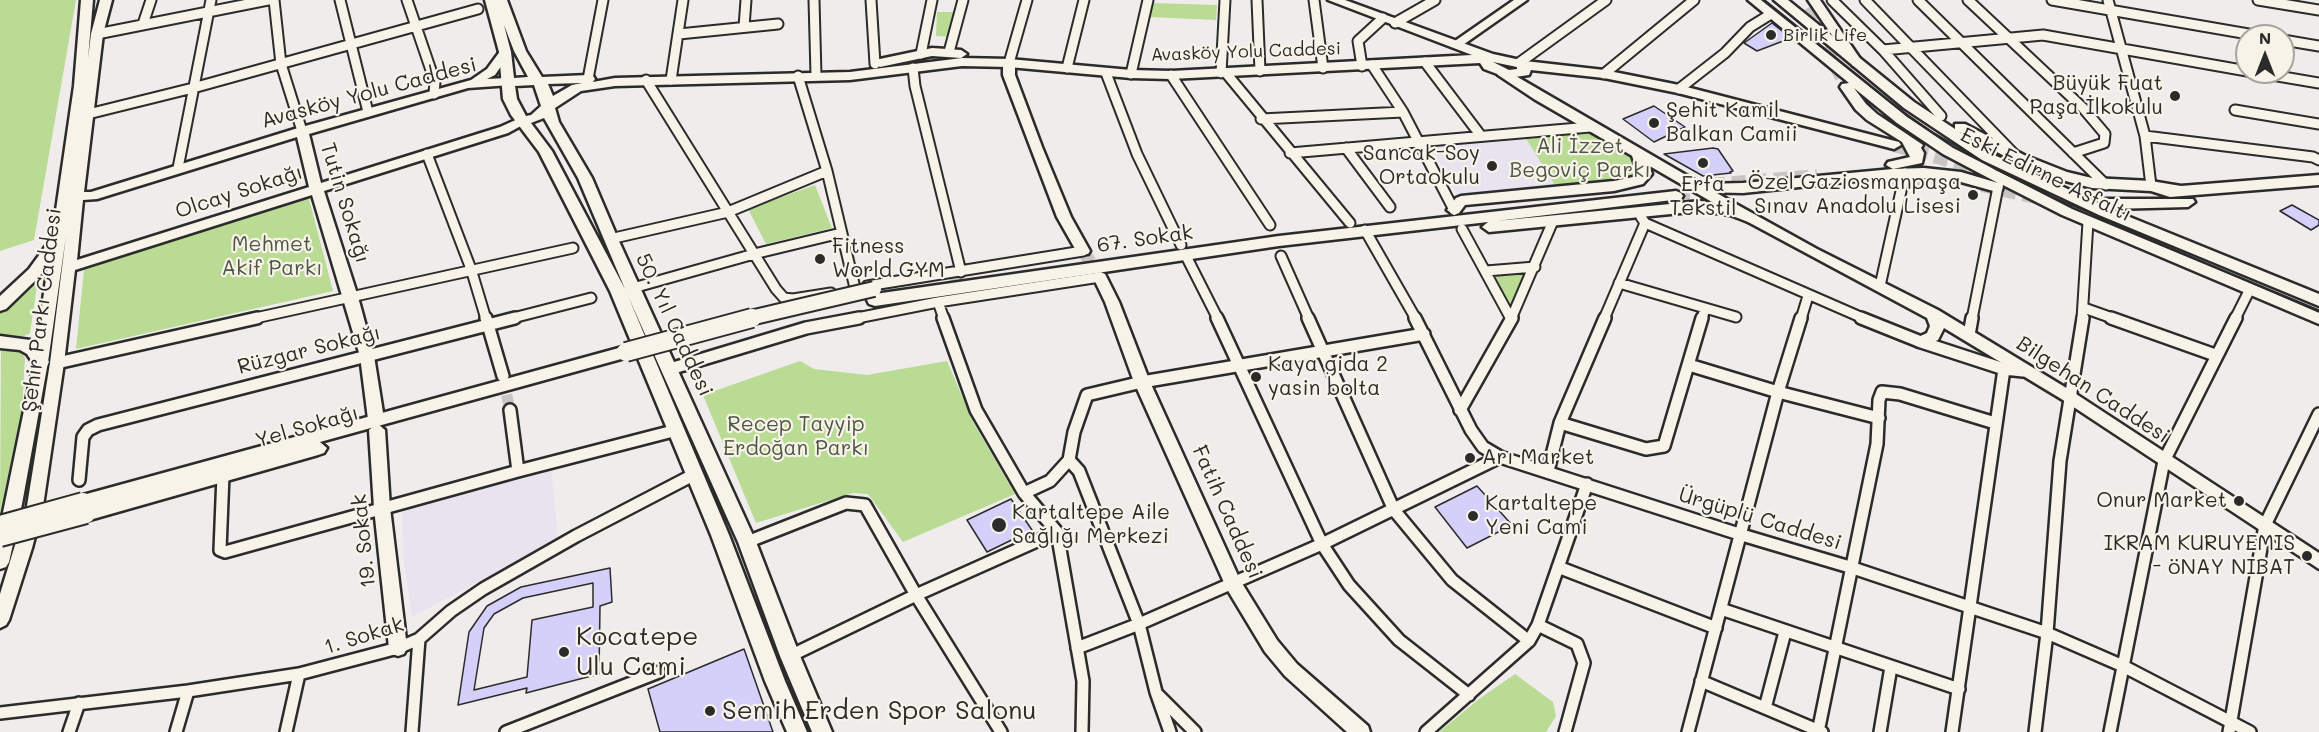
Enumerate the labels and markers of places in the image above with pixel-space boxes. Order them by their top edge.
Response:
place label: Birlik Life [1783,24,1867,46]
marker: Birlik Life [1764,28,1778,42]
place label: Büyük Fuat Paşa İlkokulu [2030,71,2163,121]
marker: Büyük Fuat Paşa İlkokulu [2168,89,2182,103]
place label: Şehit Kamil Balkan Camii [1666,98,1798,148]
marker: Şehit Kamil Balkan Camii [1647,116,1661,130]
place label: Sancak-Soy Ortaokulu [1363,141,1480,191]
marker: Erfa Tekstil [1696,156,1710,170]
marker: Sancak-Soy Ortaokulu [1485,159,1499,173]
place label: Özel Gaziosmanpaşa Sınav Anadolu Lisesi [1748,170,1961,220]
place label: Erfa Tekstil [1670,172,1736,222]
marker: Özel Gaziosmanpaşa Sınav Anadolu Lisesi [1966,188,1980,202]
place label: Fitness World GYM [832,234,945,284]
marker: Fitness World GYM [813,252,827,266]
place label: Kaya gida 2 yasin bolta [1268,352,1388,402]
marker: Kaya gida 2 yasin bolta [1249,370,1263,384]
place label: Arı Market [1482,445,1594,471]
marker: Arı Market [1463,451,1477,465]
place label: Onur Market [2096,488,2227,514]
place label: Kartaltepe Yeni Cami [1485,491,1597,541]
marker: Onur Market [2232,494,2246,508]
place label: Kartaltepe Aile Sağlığı Merkezi [1012,500,1170,550]
marker: Kartaltepe Yeni Cami [1466,509,1480,523]
marker: Kartaltepe Aile Sağlığı Merkezi [990,516,1008,534]
place label: IKRAM KURUYEMIS - öNAY NIBAT [2104,531,2295,581]
marker: IKRAM KURUYEMIS - öNAY NIBAT [2300,549,2314,563]
place label: Kocatepe Ulu Cami [576,621,698,682]
marker: Kocatepe Ulu Cami [557,645,571,659]
place label: Semih Erden Spor Salonu [722,695,1037,727]
marker: Semih Erden Spor Salonu [703,704,717,718]

